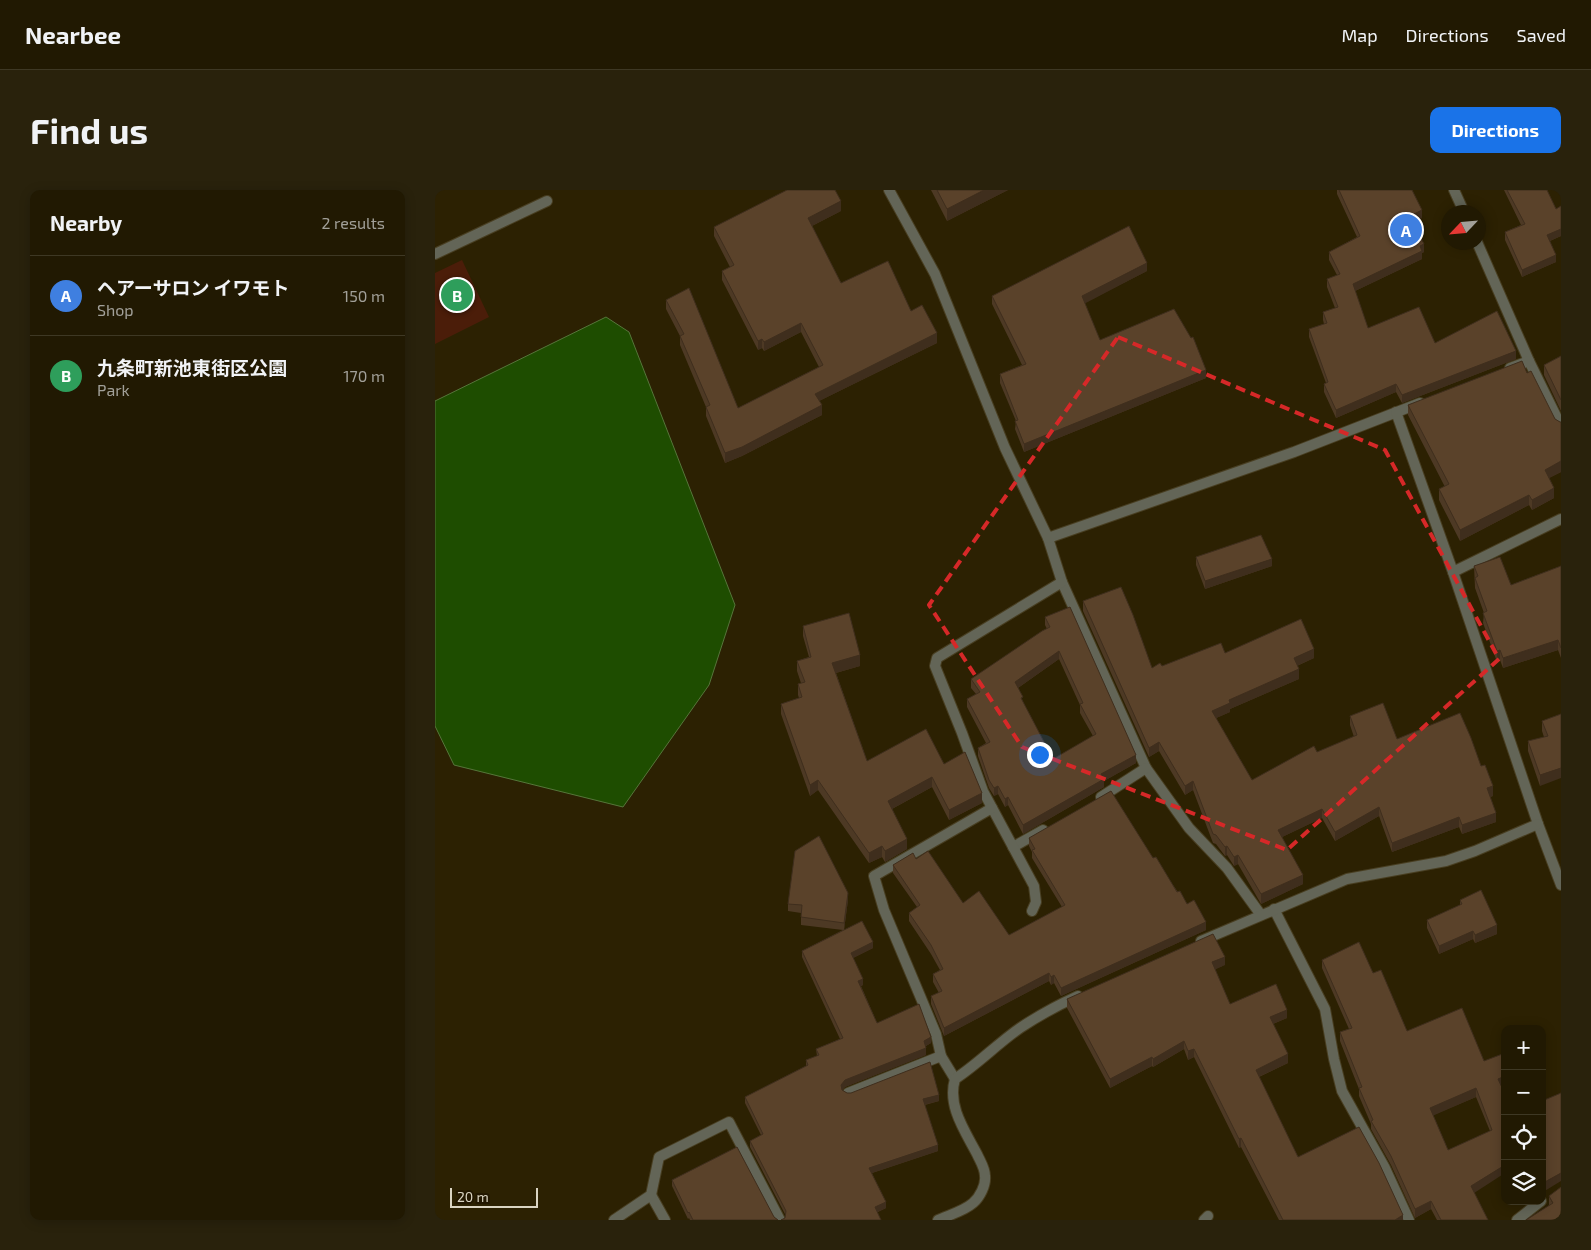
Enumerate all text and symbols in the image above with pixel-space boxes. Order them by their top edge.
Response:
text: Nearbee [25,20,121,49]
text: Map [1341,24,1378,46]
text: Directions [1406,24,1489,46]
text: Saved [1517,24,1566,46]
button: Directions [1430,107,1561,153]
text: Find us [30,109,148,151]
north arrow [1441,205,1486,250]
text: Nearby [50,210,122,235]
pin: A [1390,211,1422,249]
text: 2 results [322,213,385,232]
text: ヘアーサロン イワモト [97,276,290,299]
pin: B [441,276,473,314]
text: A [61,286,71,305]
text: 150 m [343,286,385,305]
text: Shop [97,300,134,319]
text: 九条町新池東街区公園 [97,356,287,379]
text: B [61,366,71,385]
text: 170 m [343,366,385,385]
text: Park [97,380,130,399]
your location [1027,742,1053,768]
map controls [1501,1025,1546,1205]
button: + [1501,1025,1546,1070]
button: − [1501,1070,1546,1115]
button: locate [1501,1115,1546,1160]
button: layers [1501,1160,1546,1205]
scale bar [450,1185,537,1208]
text: 20 m [457,1188,489,1205]

